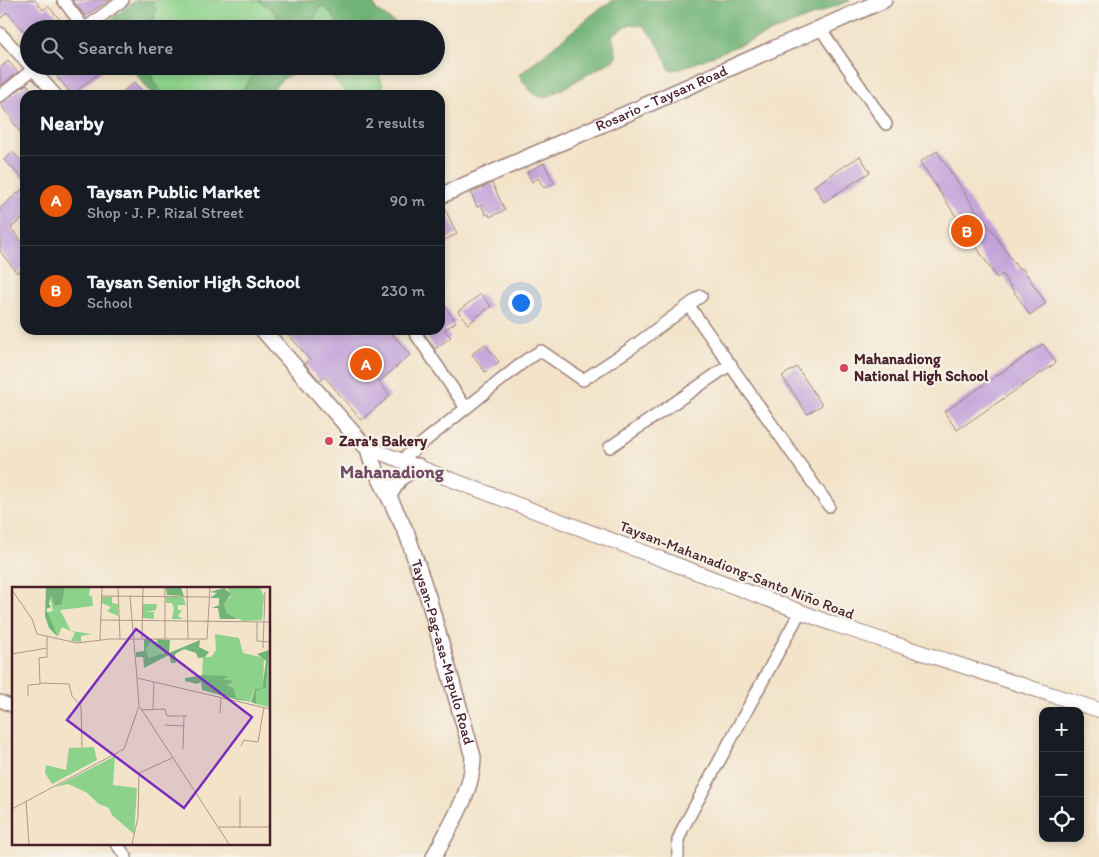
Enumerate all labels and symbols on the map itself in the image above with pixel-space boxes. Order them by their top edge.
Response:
street label: Rosario - Taysan Road [593,61,731,135]
pin: B [951,212,983,250]
your location [508,290,534,316]
pin: A [350,345,382,383]
place label: Mahanadiong National High School [854,350,989,386]
marker: Mahanadiong National High School [838,362,850,374]
place label: Zara's Bakery [339,432,428,451]
marker: Zara's Bakery [323,435,335,447]
district label: Mahanadiong [340,461,445,483]
street label: Taysan-Mahanadiong-Santo Niño Road [617,517,858,623]
street label: Taysan-Pag-asa-Mapulo Road [407,557,478,747]
inset map [12,587,270,844]

